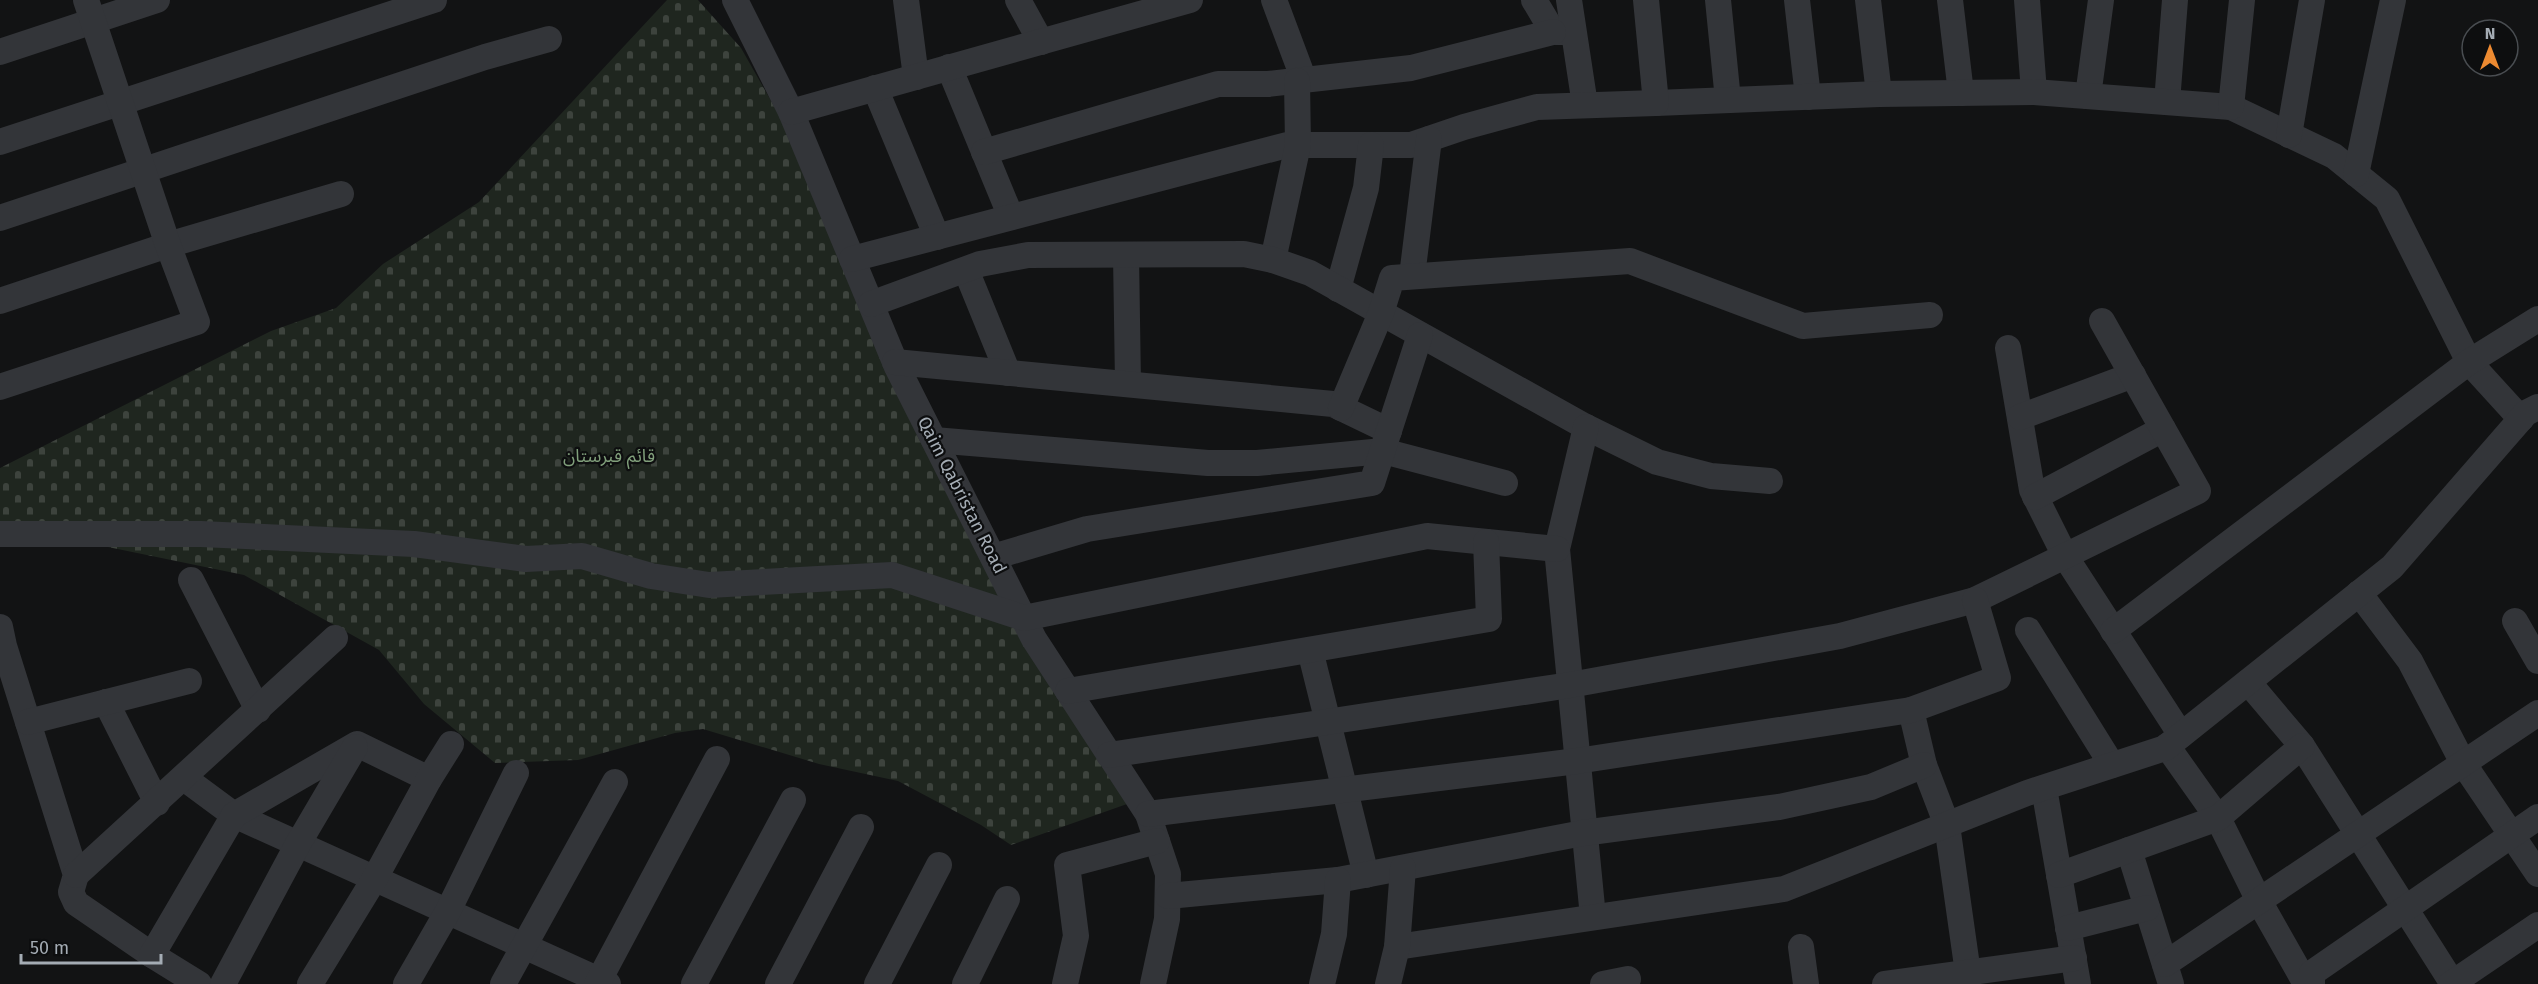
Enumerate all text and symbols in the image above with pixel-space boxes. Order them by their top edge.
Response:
north arrow [2460,18,2520,78]
text: N [2485,24,2495,43]
street label: Qaim Qabristan Road [913,413,1011,577]
park label: قائم قبرستان [563,445,655,469]
scale bar [21,927,160,965]
text: 50 m [30,937,69,959]

